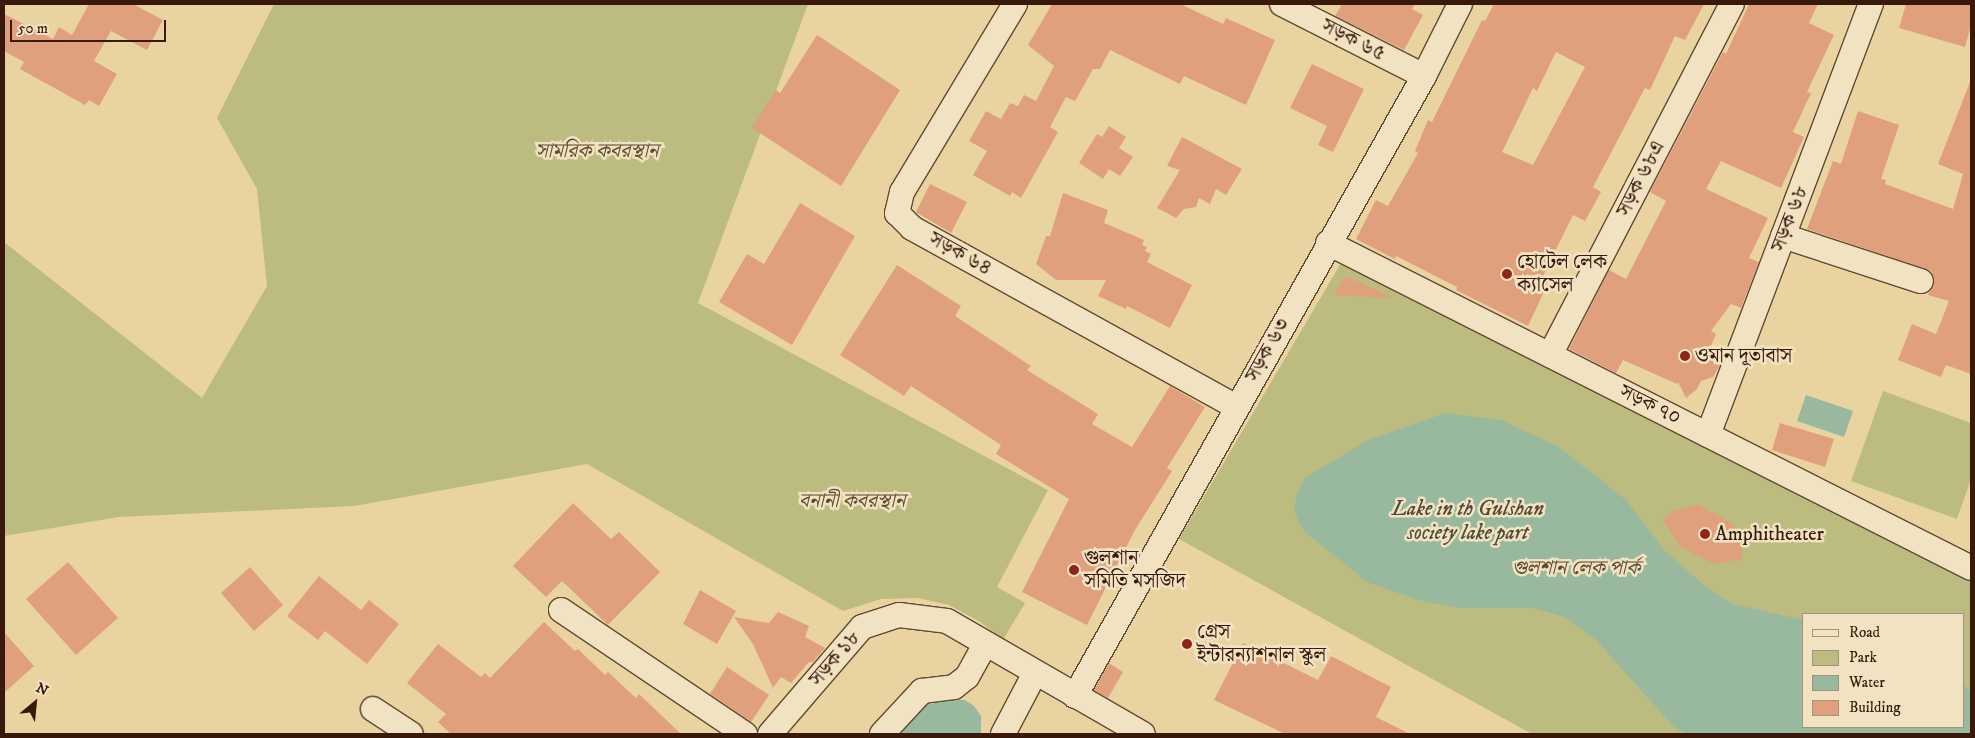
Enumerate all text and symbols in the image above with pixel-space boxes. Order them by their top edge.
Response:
scale bar [12,10,169,42]
street label: সড়ক ৬৫ [1317,14,1389,66]
text: 50 m [18,19,48,38]
street label: সড়ক ৬৮এ [1612,137,1670,221]
park label: সামরিক কবরস্থান [536,139,658,163]
street label: সড়ক ৬৮ [1767,183,1813,255]
street label: সড়ক ৬৪ [925,227,995,281]
place label: হোটেল লেক ক্যাসেল [1517,250,1607,297]
marker: হোটেল লেক ক্যাসেল [1501,268,1513,280]
street label: সড়ক ৬৩ [1241,314,1295,386]
place label: ওমান দূতাবাস [1695,344,1792,368]
marker: ওমান দূতাবাস [1679,350,1691,362]
street label: সড়ক ৭০ [1615,379,1685,431]
park label: বনানী কবরস্থান [799,489,905,513]
water label: Lake in th Gulshan society lake part [1392,496,1544,546]
place label: Amphitheater [1715,522,1824,546]
marker: Amphitheater [1699,528,1711,540]
place label: গুলশান সমিতি মসজিদ [1084,546,1186,593]
park label: গুলশান লেক পার্ক [1512,556,1640,580]
marker: গুলশান সমিতি মসজিদ [1068,564,1080,576]
legend [1802,613,1965,728]
place label: গ্রেস ইন্টারন্যাশনাল স্কুল [1197,621,1326,668]
text: Road [1849,623,1880,642]
street label: সড়ক ১৮ [804,626,866,692]
marker: গ্রেস ইন্টারন্যাশনাল স্কুল [1181,638,1193,650]
text: Park [1849,648,1877,667]
text: Water [1849,673,1885,692]
north arrow [10,678,60,728]
text: N [33,679,51,700]
text: Building [1849,698,1901,717]

